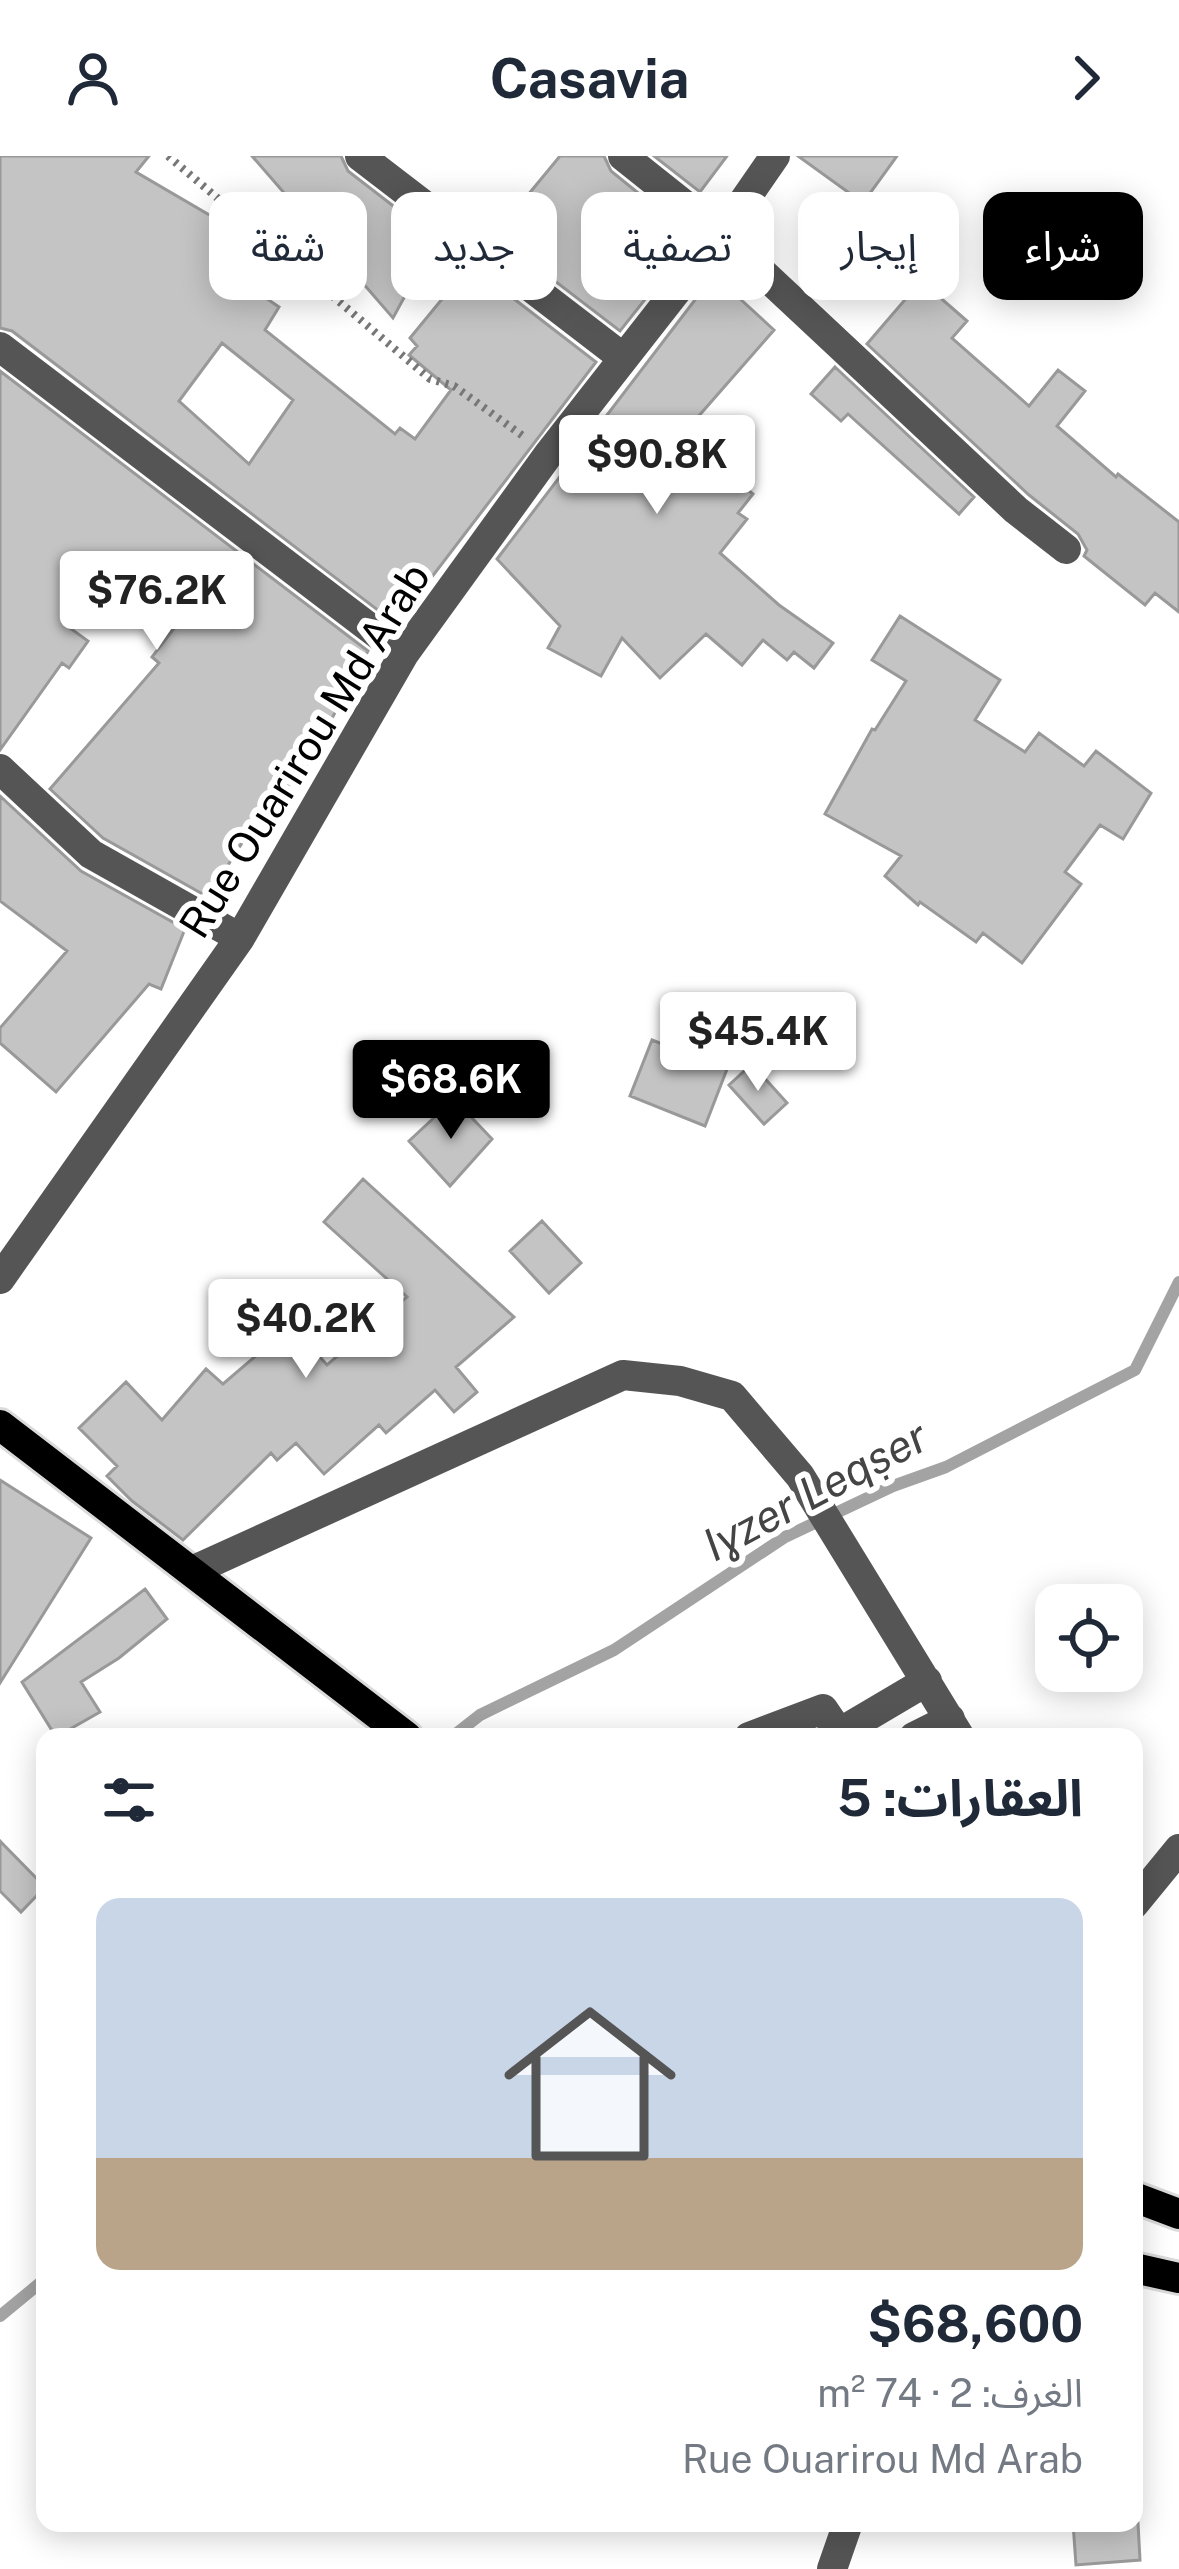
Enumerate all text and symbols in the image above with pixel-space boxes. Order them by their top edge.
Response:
icon: person [60,45,126,111]
icon: forward [1053,45,1119,111]
text: Casavia [490,47,689,110]
chip: شقة [209,192,367,300]
chip: جديد [391,192,557,300]
chip: تصفية [581,192,774,300]
chip: إيجار [798,192,959,300]
chip: شراء [983,192,1143,300]
pin: $90.8K [559,415,755,517]
text: $90.8K [586,431,728,477]
pin: $76.2K [59,551,255,653]
street label: Rue Ouarirou Md Arab [169,554,439,946]
text: $76.2K [87,567,227,613]
pin: $45.4K [660,992,856,1094]
text: $45.4K [687,1008,829,1054]
pin: $68.6K [353,1040,549,1142]
text: $68.6K [380,1056,522,1102]
pin: $40.2K [208,1279,404,1381]
text: $40.2K [235,1295,377,1341]
water label: Iɣzer Leqṣer [694,1408,937,1571]
map controls [1035,1584,1143,1692]
button: locate [1035,1584,1143,1692]
icon: filters [96,1767,162,1833]
text: العقارات: 5 [837,1768,1083,1827]
icon: home [482,1976,698,2192]
text: $68,600 [867,2294,1083,2353]
text: الغرف: 2 · 74 m² [817,2370,1083,2416]
text: Rue Ouarirou Md Arab [682,2436,1083,2482]

